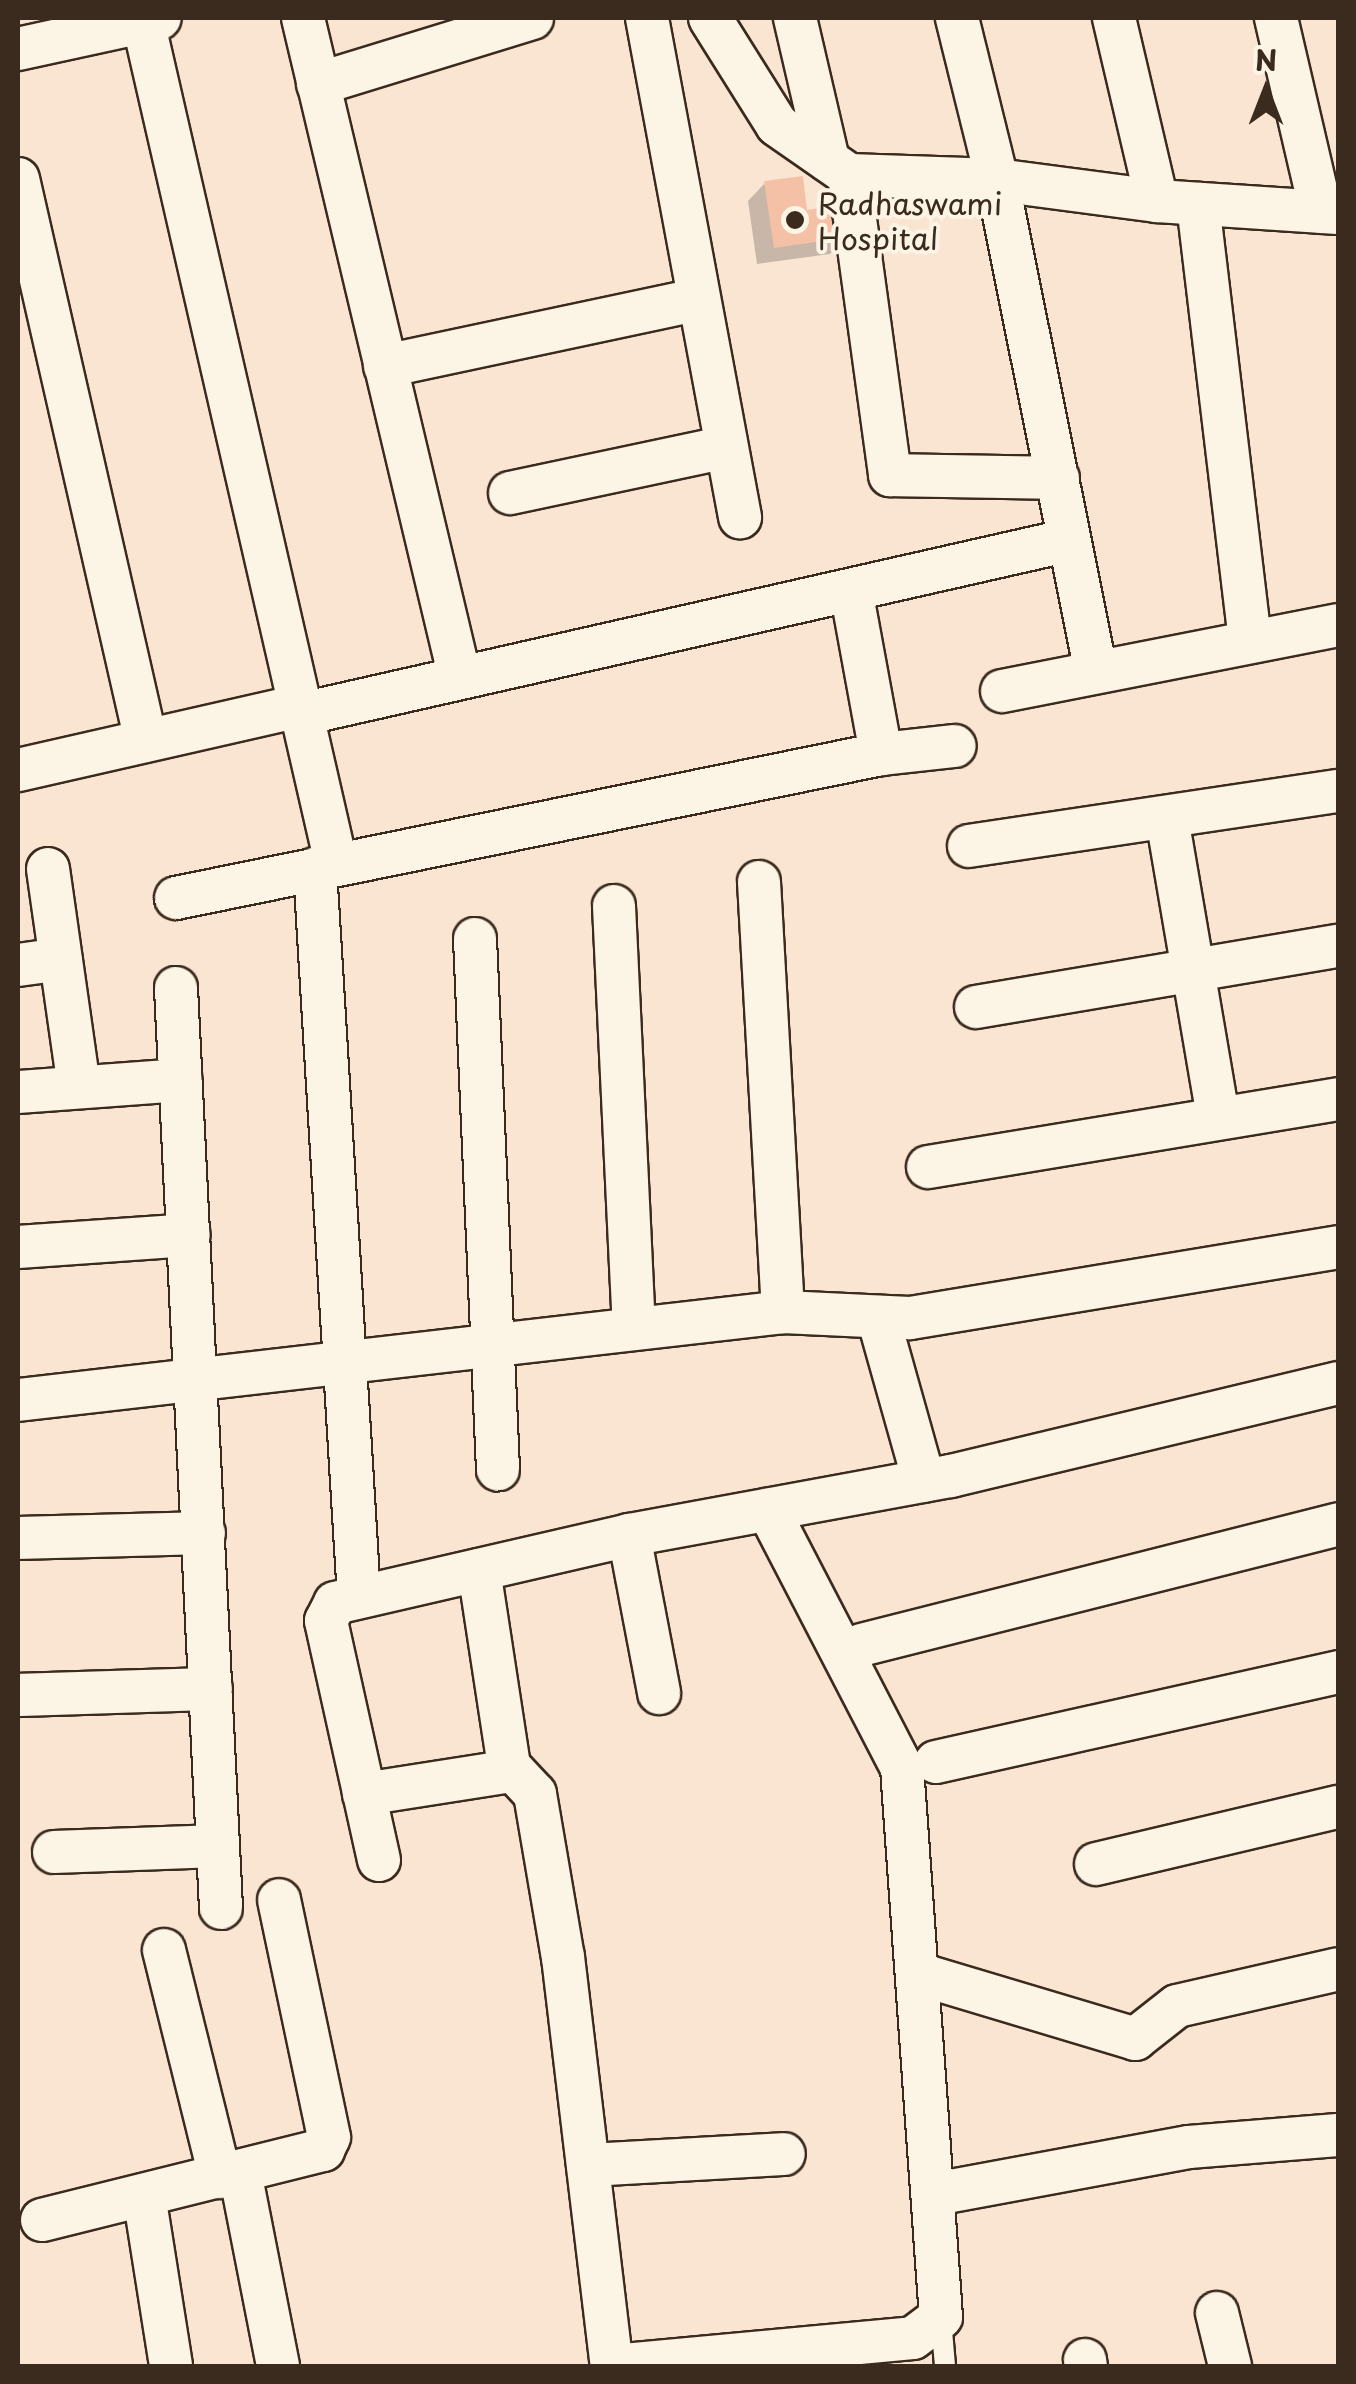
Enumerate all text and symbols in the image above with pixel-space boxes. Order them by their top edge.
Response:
text: N [1255,38,1277,81]
north arrow [1216,40,1316,140]
place label: Radhaswami Hospital [818,185,1002,256]
marker: Radhaswami Hospital [782,207,808,233]

